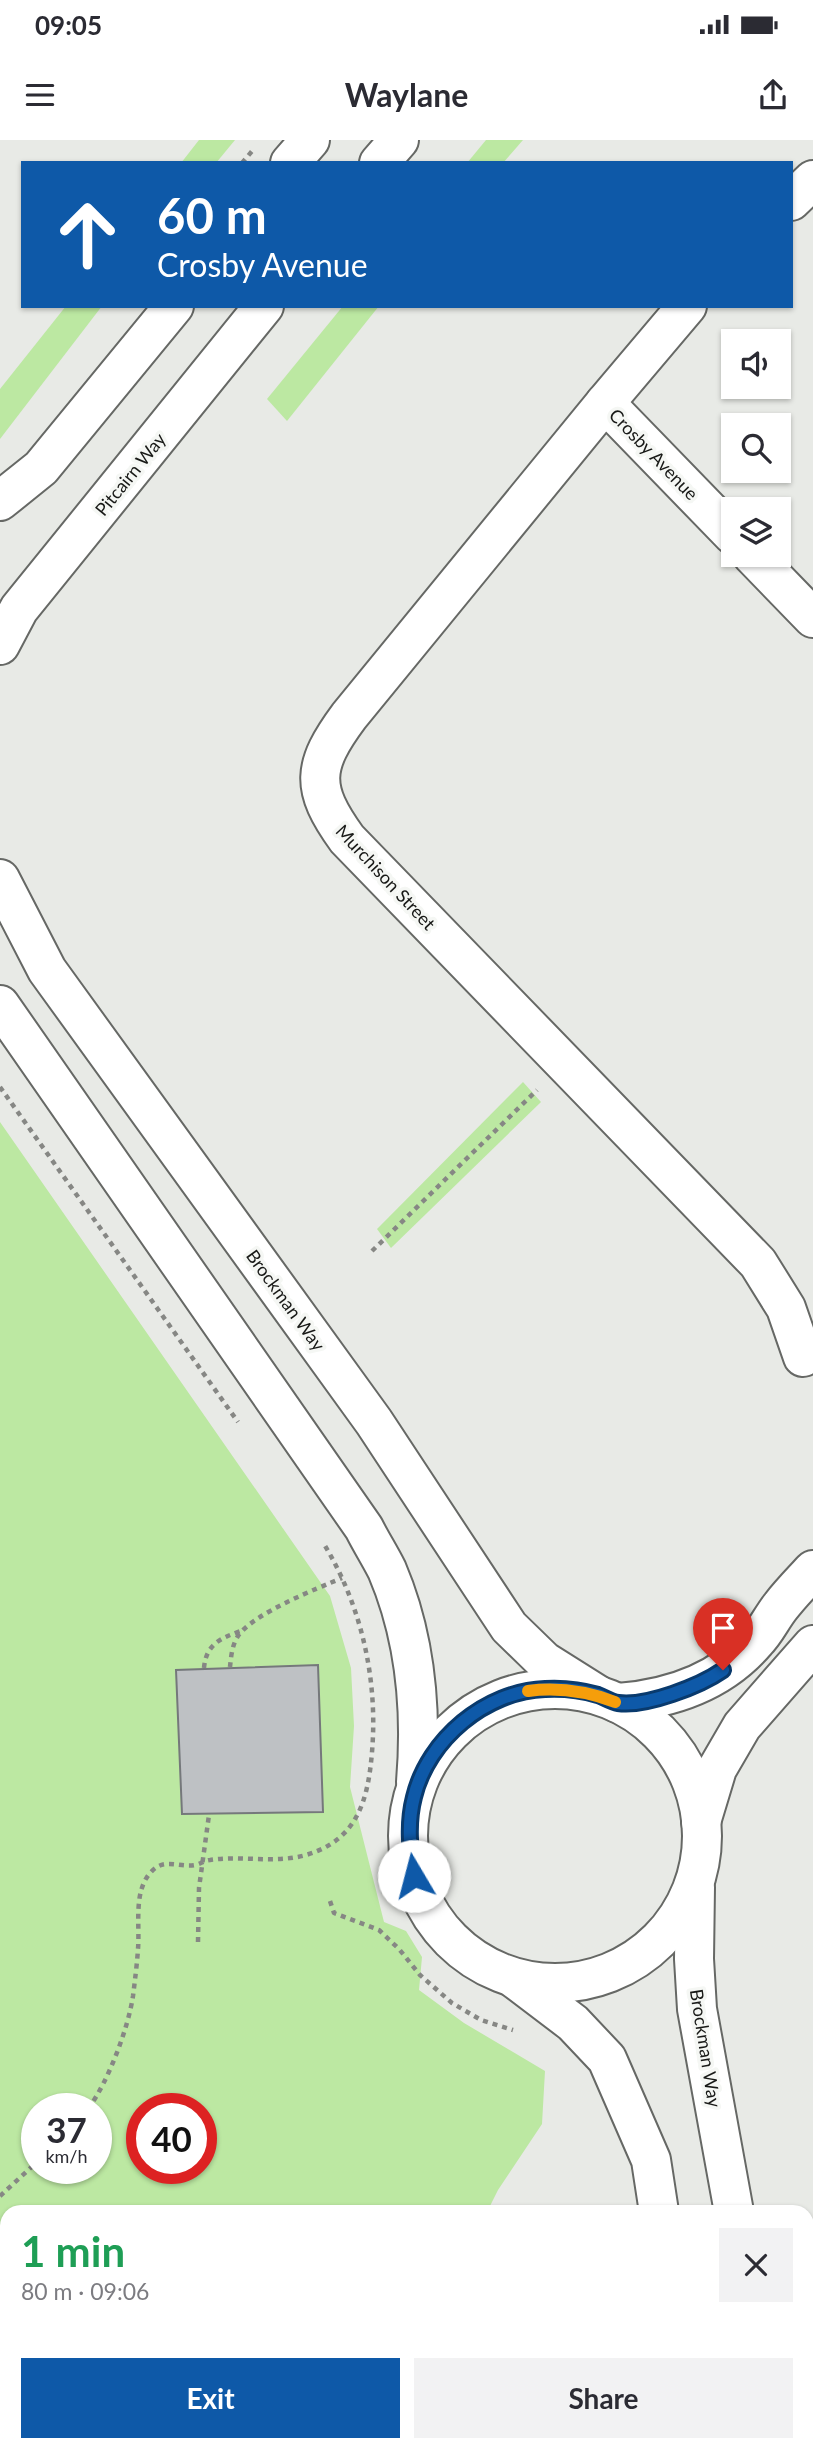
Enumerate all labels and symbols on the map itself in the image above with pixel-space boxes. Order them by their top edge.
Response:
street label: Crosby Avenue [605,404,703,504]
street label: Pitcairn Way [90,428,170,520]
street label: Murchison Street [332,820,441,935]
street label: Brockman Way [242,1245,330,1355]
pin [693,1598,753,1670]
position arrow [377,1839,451,1913]
street label: Brockman Way [686,1987,726,2109]
speed limit sign: 40 [126,2093,217,2184]

